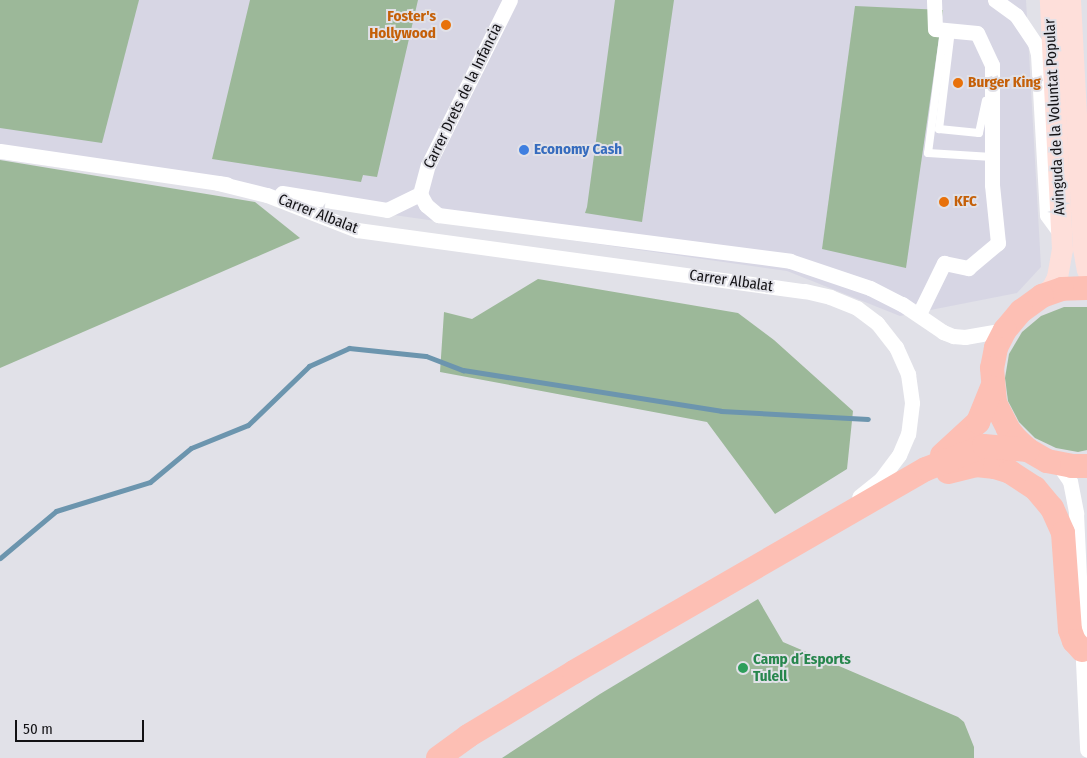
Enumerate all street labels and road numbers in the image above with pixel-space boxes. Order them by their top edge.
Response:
street label: Avinguda de la Voluntat Popular [1041,18,1069,216]
street label: Carrer Drets de la Infancia [420,20,506,172]
street label: Carrer Albalat [276,191,360,237]
street label: Carrer Albalat [688,266,774,296]

